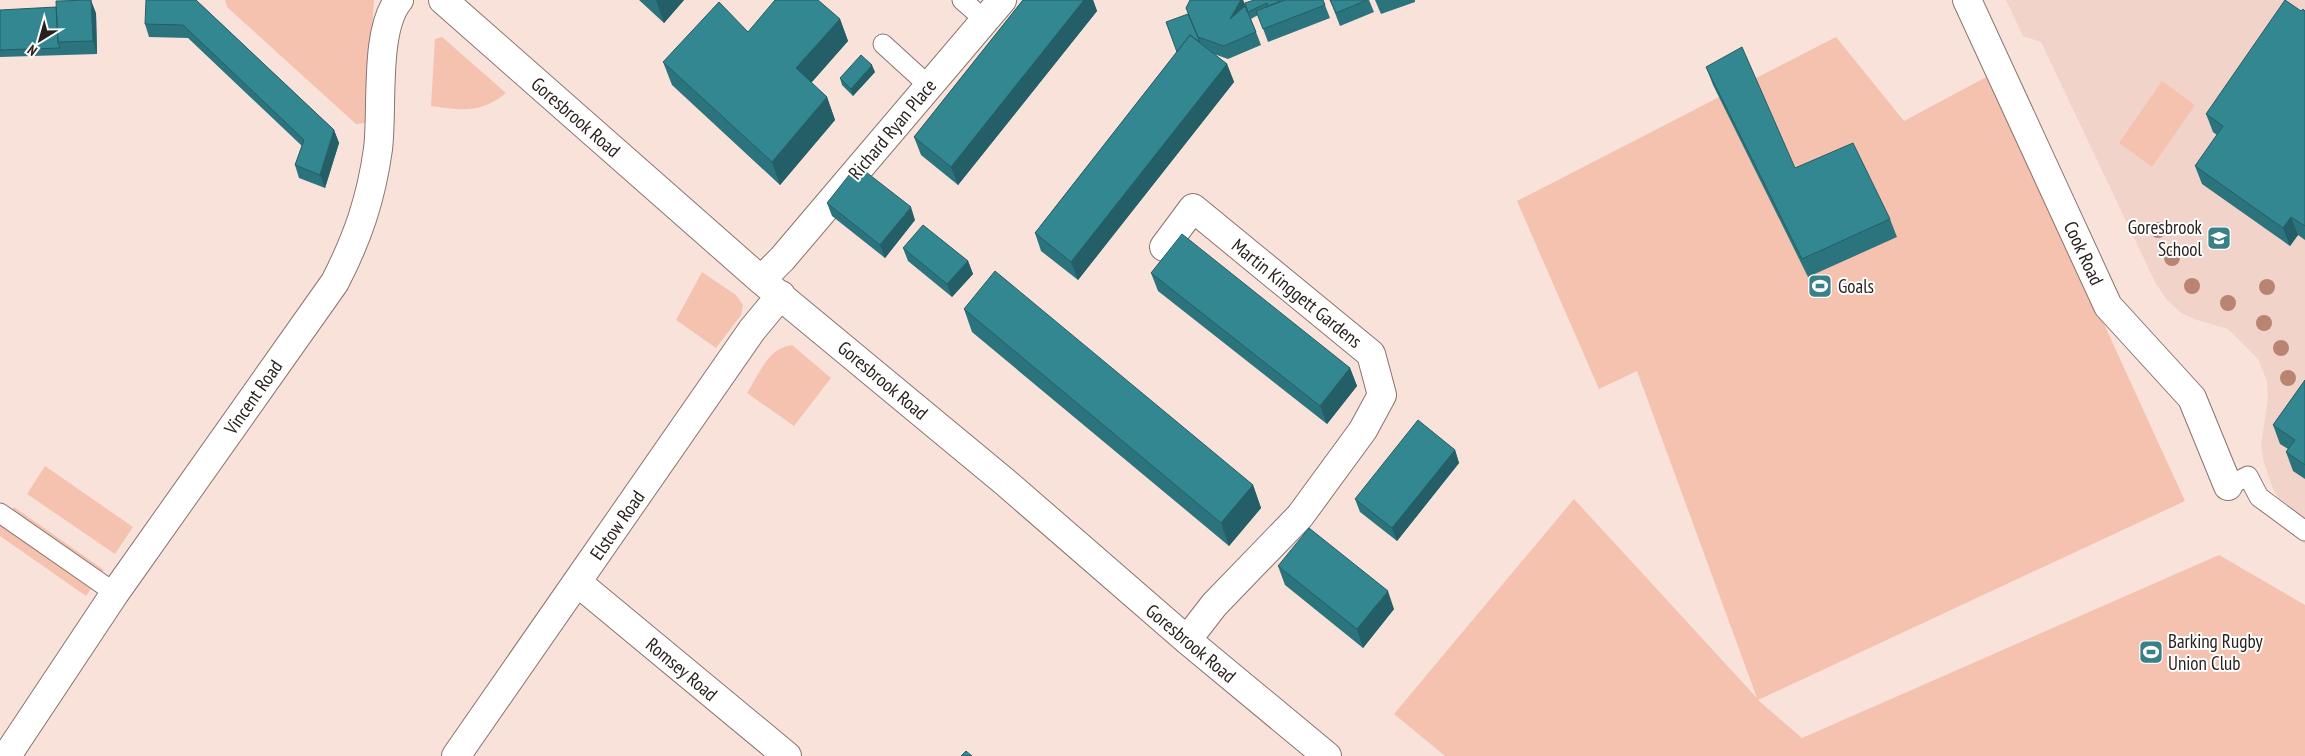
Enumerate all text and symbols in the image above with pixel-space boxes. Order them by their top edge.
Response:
north arrow [15,15,65,65]
text: N [24,41,41,60]
street label: Goresbrook Road [527,72,625,162]
street label: Richard Ryan Place [843,74,941,184]
place label: Goresbrook School [2128,215,2203,261]
street label: Cook Road [2059,217,2109,289]
school or university icon: Goresbrook School [2206,225,2232,251]
street label: Martin Kinggett Gardens [1227,233,1367,353]
sports icon: Goals [1807,273,1833,299]
place label: Goals [1838,274,1874,298]
street label: Goresbrook Road [833,335,933,425]
street label: Vincent Road [218,355,287,440]
street label: Elstow Road [584,486,650,564]
street label: Goresbrook Road [1141,598,1241,688]
place label: Barking Rugby Union Club [2168,629,2263,675]
street label: Romsey Road [641,632,723,706]
sports icon: Barking Rugby Union Club [2138,639,2164,665]

